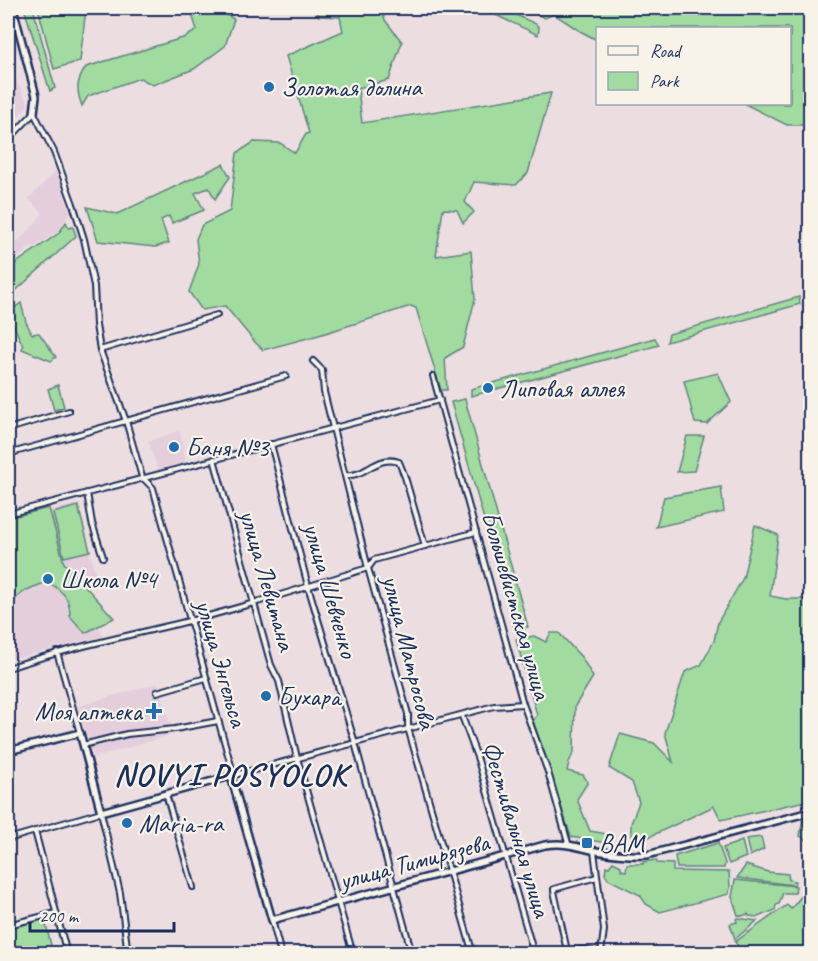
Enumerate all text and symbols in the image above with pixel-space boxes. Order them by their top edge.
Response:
legend [596,27,791,105]
text: Road [650,40,683,62]
text: Park [650,70,680,92]
place label: Золотая долина [281,71,423,104]
marker: Золотая долина [262,80,276,94]
place label: Липовая аллея [500,372,626,405]
marker: Липовая аллея [481,381,495,395]
place label: Баня №3 [186,431,271,464]
marker: Баня №3 [167,440,181,454]
street label: улица Левитана [231,504,304,656]
street label: Большевистская улица [474,507,560,704]
street label: улица Шевченко [295,517,366,663]
place label: Школа №4 [60,563,159,596]
street label: улица Матросова [374,570,445,734]
marker: Школа №4 [41,572,55,586]
street label: улица Энгельса [187,594,256,732]
place label: Бухара [278,680,343,713]
marker: Бухара [259,689,273,703]
place label: Моя аптека [35,695,144,728]
marker: Моя аптека [147,704,161,718]
street label: Фестивальная улица [474,738,559,922]
district label: NOVYI POSYOLOK [114,754,353,795]
place label: Maria-ra [139,807,225,840]
marker: Maria-ra [120,816,134,830]
street label: улица Тимирязева [334,825,494,898]
place label: BAM [599,827,647,860]
marker: BAM [580,836,594,850]
scale bar [30,895,174,933]
text: 200 m [39,905,80,927]

